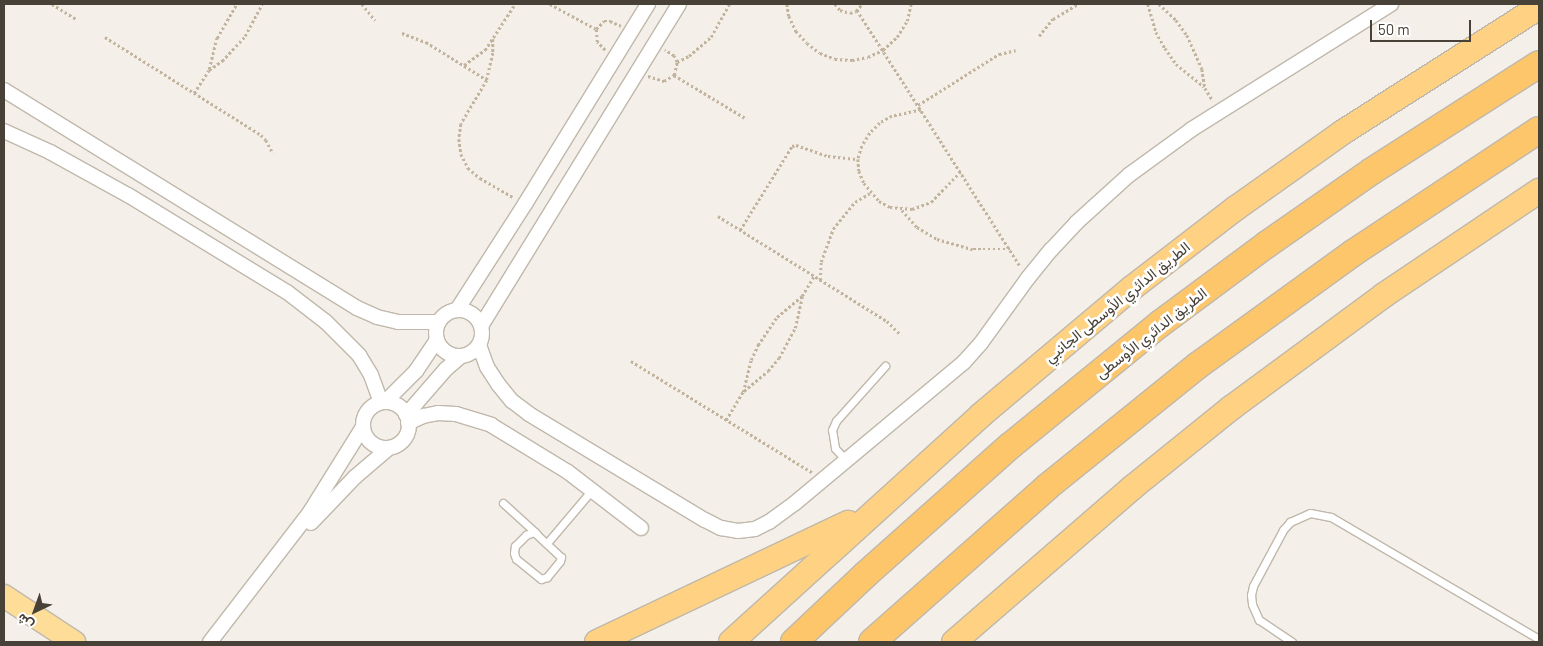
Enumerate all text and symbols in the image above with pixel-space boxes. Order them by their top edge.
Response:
scale bar [1373,10,1474,42]
text: 50 m [1378,20,1410,38]
street label: الطريق الدائري الأوسطى الجانبي [1041,238,1193,366]
street label: الطريق الدائري الأوسطى [1092,284,1210,382]
north arrow [10,586,60,636]
text: ش [13,611,37,634]

